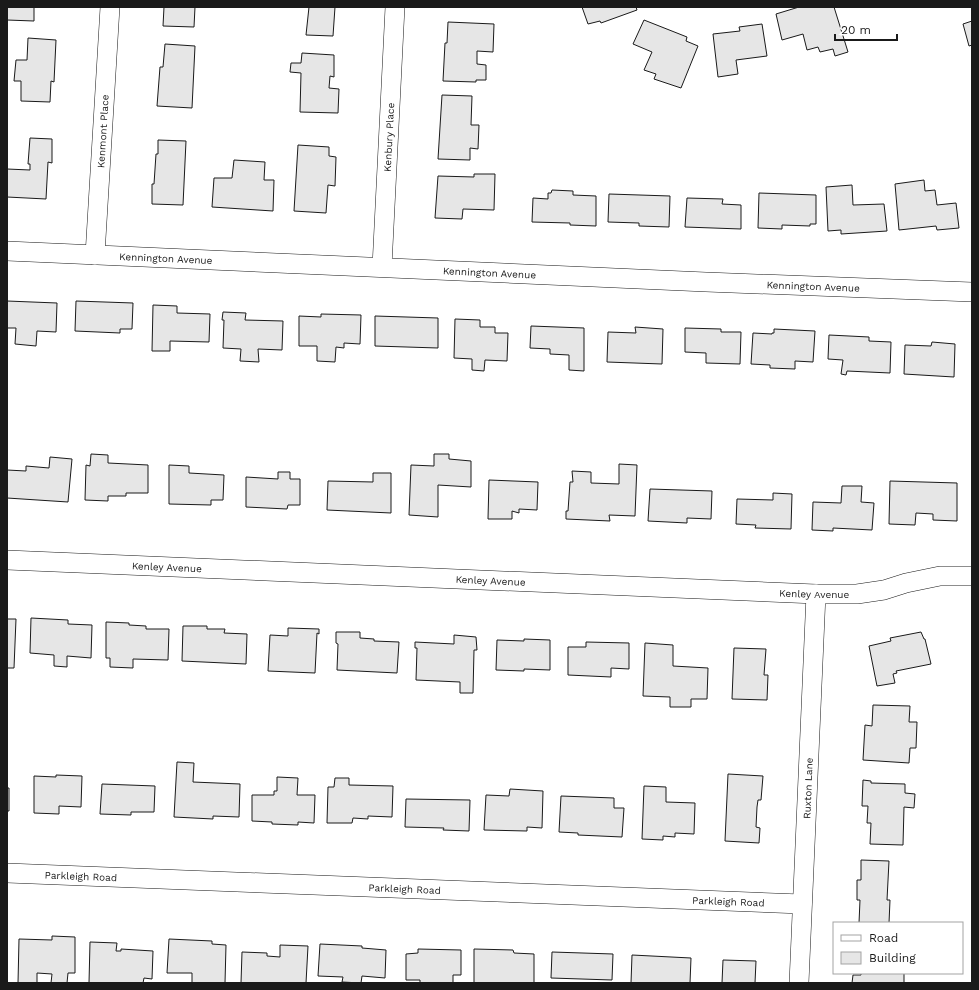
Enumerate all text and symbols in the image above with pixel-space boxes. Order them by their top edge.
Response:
scale bar [835,16,897,42]
text: 20 m [841,23,871,37]
street label: Kenmont Place [95,94,111,168]
street label: Kenbury Place [382,102,396,172]
street label: Kennington Avenue [119,251,213,266]
street label: Kennington Avenue [443,265,537,280]
street label: Kennington Avenue [766,279,860,294]
street label: Kenley Avenue [132,560,202,574]
street label: Kenley Avenue [455,574,526,588]
street label: Kenley Avenue [779,587,850,600]
street label: Ruxton Lane [801,757,815,819]
street label: Parkleigh Road [45,869,117,883]
street label: Parkleigh Road [368,882,441,896]
street label: Parkleigh Road [692,895,765,909]
legend [833,922,963,974]
text: Road [869,931,898,945]
text: Building [869,951,916,965]

